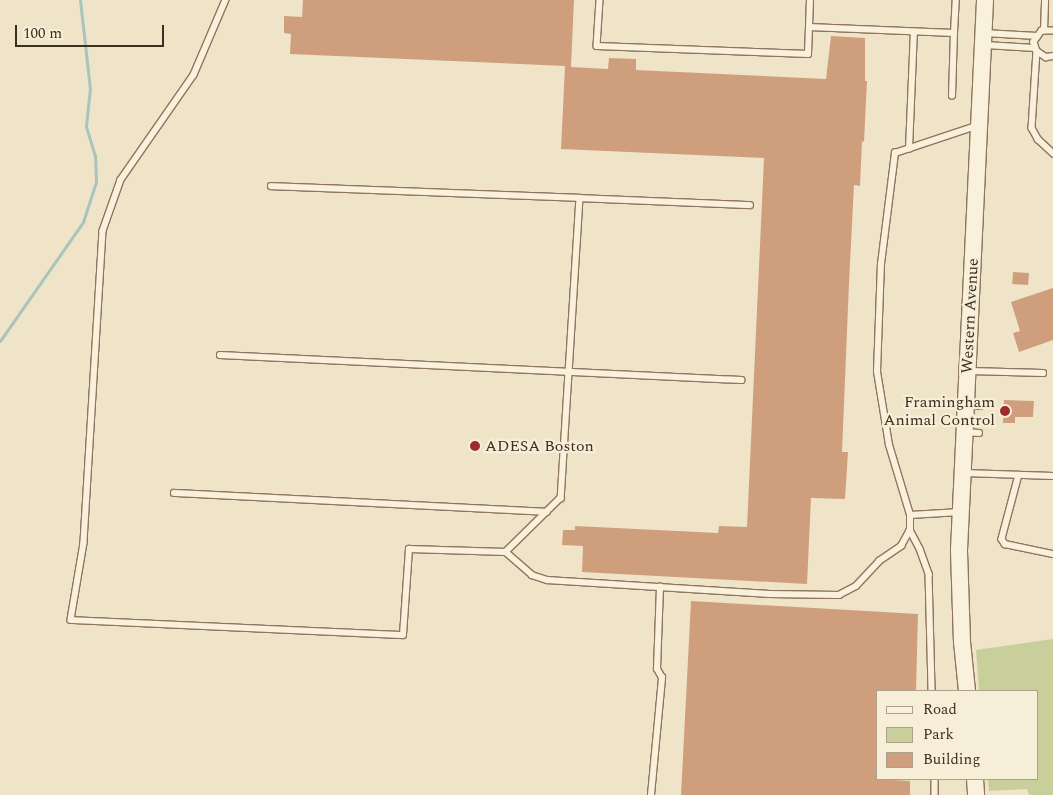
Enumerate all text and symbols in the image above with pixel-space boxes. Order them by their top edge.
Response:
scale bar [18,15,166,47]
text: 100 m [23,22,62,45]
street label: Western Avenue [957,258,983,374]
place label: Framingham Animal Control [884,392,995,430]
marker: Framingham Animal Control [999,405,1011,417]
place label: ADESA Boston [485,436,594,456]
marker: ADESA Boston [469,440,481,452]
legend [876,690,1038,780]
text: Road [923,698,957,721]
text: Park [923,723,954,746]
text: Building [923,748,980,771]

